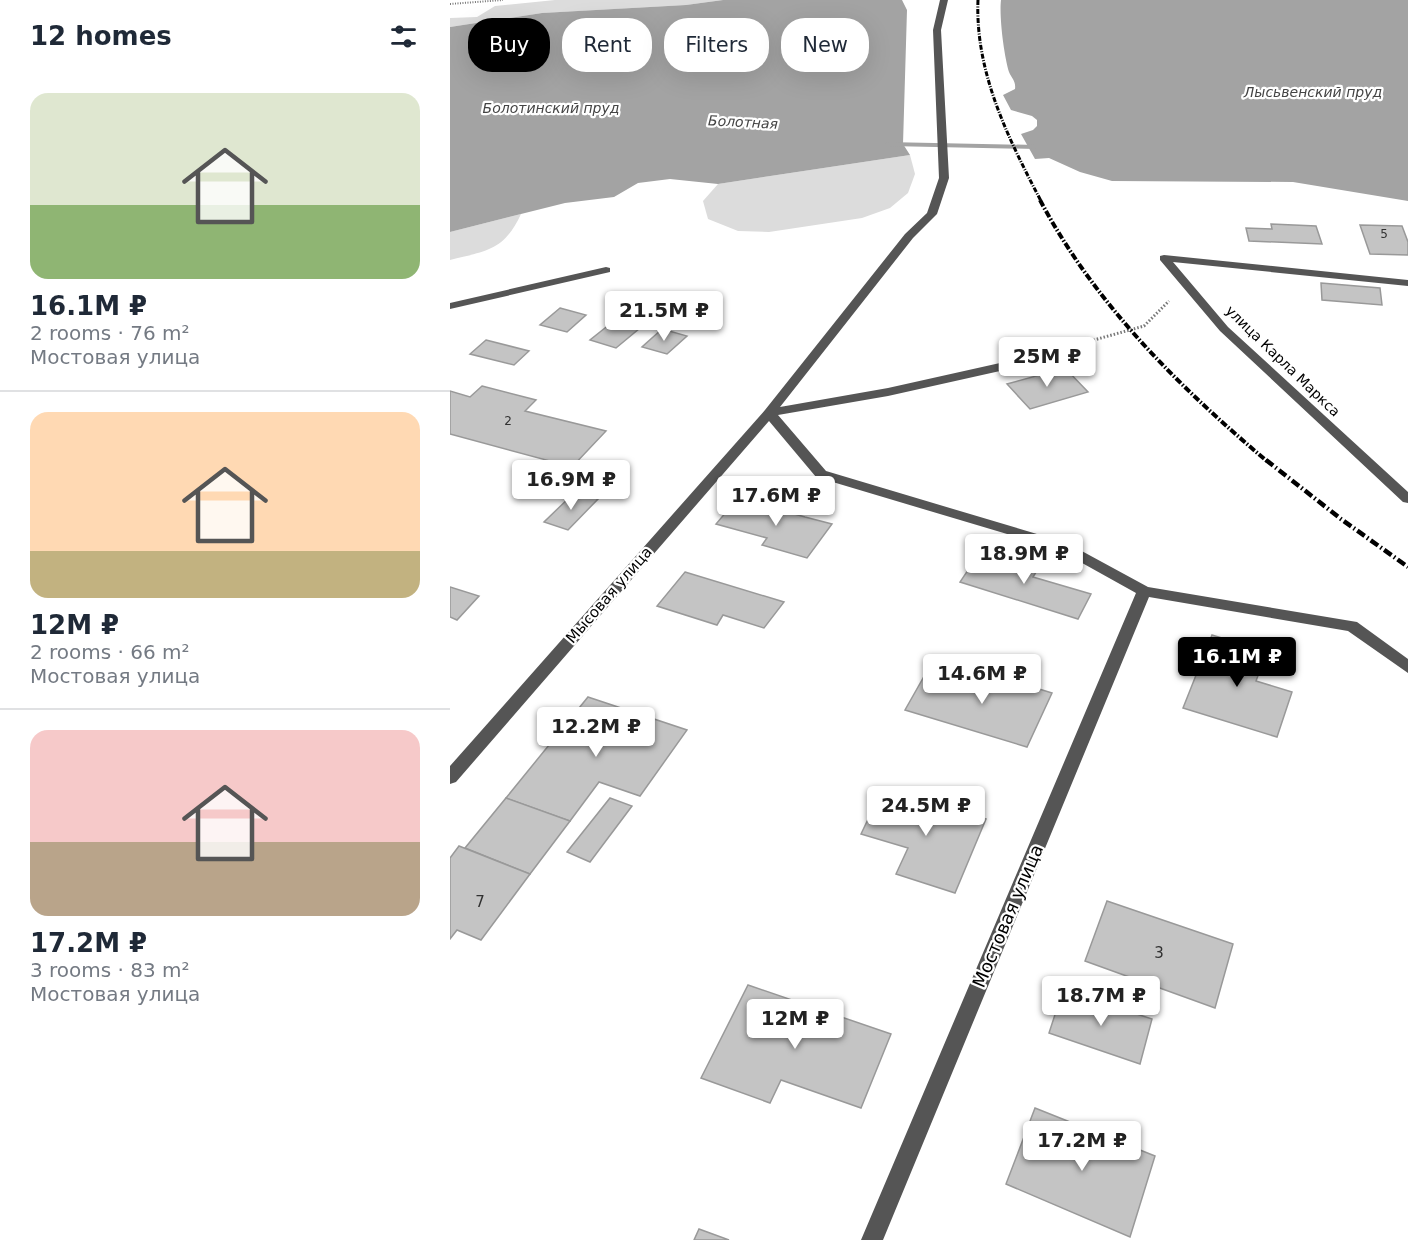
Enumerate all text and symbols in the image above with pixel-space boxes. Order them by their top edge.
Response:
chip: Buy [468,18,550,72]
chip: Rent [562,18,652,72]
chip: Filters [664,18,769,72]
chip: New [781,18,869,72]
icon: filters [387,20,420,53]
text: 12 homes [30,21,172,51]
water label: Лысьвенский пруд [1243,84,1382,100]
water label: Болотинский пруд [483,100,619,116]
water label: Болотная [708,112,778,132]
icon: home [171,132,279,240]
house number: 5 [1380,227,1388,241]
text: 16.1M ₽ [30,291,147,321]
pin: 21.5M ₽ [609,291,719,342]
text: 21.5M ₽ [619,298,709,322]
street label: улица Карла Маркса [1223,302,1343,420]
text: 2 rooms · 76 m² [30,321,190,345]
pin: 25M ₽ [1005,337,1089,388]
text: 25M ₽ [1013,344,1081,368]
text: Мостовая улица [30,345,200,369]
house number: 2 [504,414,512,428]
icon: home [171,451,279,559]
pin: 16.9M ₽ [516,460,626,511]
text: 16.9M ₽ [526,467,616,491]
pin: 17.6M ₽ [721,476,831,527]
text: 17.6M ₽ [731,483,821,507]
pin: 18.9M ₽ [969,534,1079,585]
text: 18.9M ₽ [979,541,1069,565]
street label: Мысовая улица [562,543,656,647]
text: 12M ₽ [30,610,119,640]
pin: 16.1M ₽ [1182,637,1292,688]
text: 2 rooms · 66 m² [30,640,190,664]
text: 16.1M ₽ [1192,644,1282,668]
pin: 14.6M ₽ [927,654,1037,705]
text: 14.6M ₽ [937,661,1027,685]
text: Мостовая улица [30,664,200,688]
pin: 12.2M ₽ [541,707,651,758]
text: 12.2M ₽ [551,714,641,738]
icon: home [171,769,279,877]
pin: 24.5M ₽ [871,786,981,837]
text: 24.5M ₽ [881,793,971,817]
street label: Мостовая улица [968,841,1047,990]
house number: 7 [475,893,485,911]
text: 17.2M ₽ [30,928,147,958]
house number: 3 [1154,944,1164,962]
text: 3 rooms · 83 m² [30,958,190,982]
pin: 18.7M ₽ [1046,976,1156,1027]
text: Мостовая улица [30,982,200,1006]
text: 18.7M ₽ [1056,983,1146,1007]
pin: 12M ₽ [753,999,837,1050]
text: 12M ₽ [761,1006,829,1030]
pin: 17.2M ₽ [1027,1121,1137,1172]
text: 17.2M ₽ [1037,1128,1127,1152]

